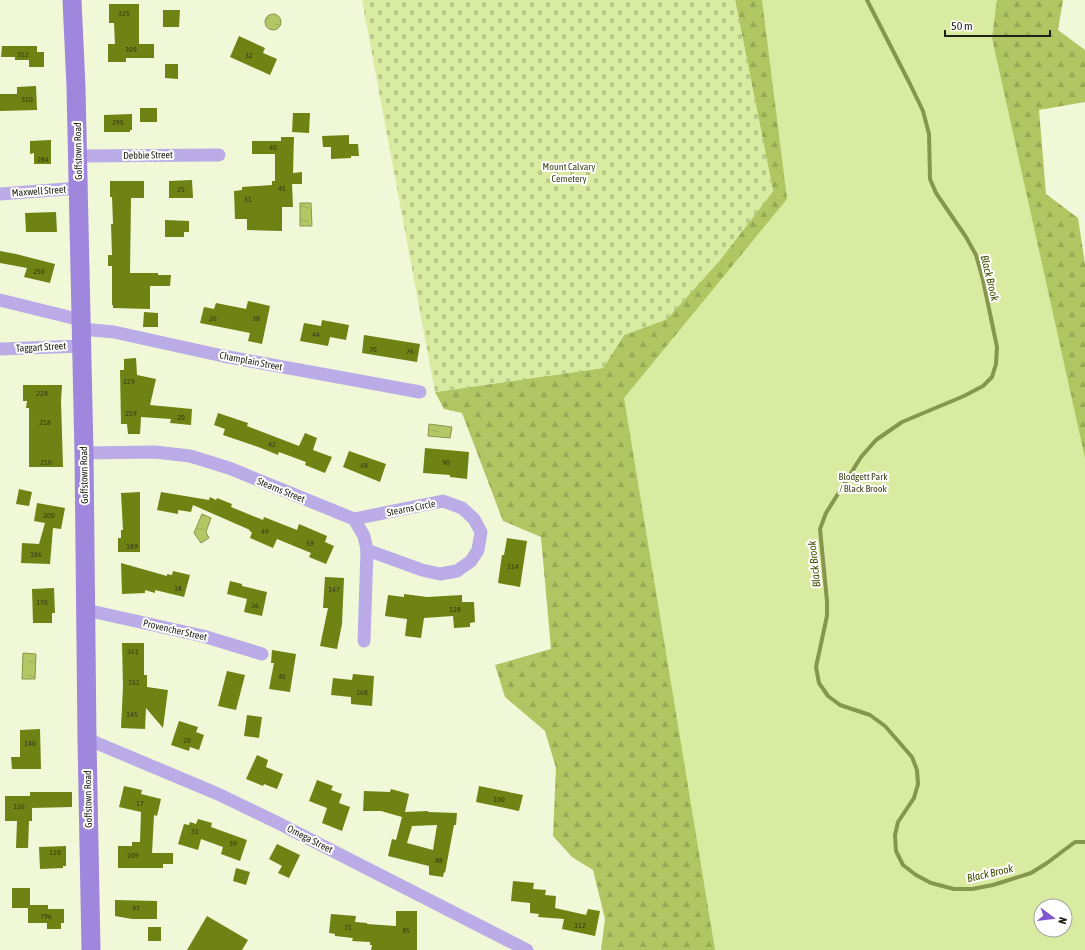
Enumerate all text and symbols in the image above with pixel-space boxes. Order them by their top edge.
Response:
house number: 325 [118,9,130,18]
scale bar [945,12,1050,38]
text: 50 m [951,19,973,33]
house number: 309 [125,45,137,54]
house number: 312 [17,50,29,59]
house number: 32 [245,51,253,60]
house number: 310 [21,95,33,104]
house number: 295 [112,118,124,127]
street label: Goffstown Road [72,122,84,180]
house number: 40 [269,143,277,152]
street label: Debbie Street [123,149,173,161]
house number: 284 [37,155,49,164]
park label: Mount Calvary Cemetery [543,161,595,184]
street label: Maxwell Street [11,184,67,198]
house number: 45 [278,184,286,193]
house number: 25 [177,185,185,194]
house number: 31 [244,195,252,204]
water label: Black Brook [979,254,1002,302]
house number: 250 [33,267,45,276]
house number: 26 [209,314,217,323]
house number: 38 [252,314,260,323]
house number: 44 [312,330,320,339]
street label: Taggart Street [16,340,66,354]
house number: 70 [369,345,377,354]
house number: 76 [406,347,414,356]
street label: Champlain Street [219,350,283,372]
house number: 229 [123,377,135,386]
house number: 228 [36,389,48,398]
house number: 219 [125,409,137,418]
house number: 20 [177,413,185,422]
house number: 218 [39,418,51,427]
house number: 42 [268,440,276,449]
street label: Goffstown Road [78,446,90,504]
house number: 210 [40,458,52,467]
house number: 90 [442,458,450,467]
house number: 68 [360,461,368,470]
park label: Blodgett Park / Black Brook [838,471,888,494]
street label: Stearns Street [255,475,307,505]
street label: Stearns Circle [386,498,437,518]
house number: 200 [43,511,55,520]
house number: 49 [261,527,269,536]
house number: 59 [306,539,314,548]
water label: Black Brook [806,540,822,588]
house number: 189 [126,542,138,551]
house number: 186 [30,550,42,559]
house number: 114 [507,562,519,571]
house number: 18 [174,584,182,593]
house number: 147 [328,585,340,594]
house number: 170 [36,598,48,607]
house number: 36 [251,601,259,610]
house number: 128 [449,605,461,614]
street label: Provencher Street [142,617,208,643]
house number: 161 [127,647,139,656]
house number: 40 [278,672,286,681]
house number: 151 [128,678,140,687]
house number: 168 [356,688,368,697]
house number: 145 [126,710,138,719]
house number: 20 [183,736,191,745]
house number: 140 [24,739,36,748]
street label: Goffstown Road [82,770,94,828]
house number: 100 [493,795,505,804]
house number: 17 [136,799,144,808]
house number: 126 [13,802,25,811]
street label: Omega Street [285,823,335,855]
house number: 31 [191,827,199,836]
house number: 39 [229,839,237,848]
house number: 110 [49,848,61,857]
house number: 109 [127,851,139,860]
house number: 88 [435,856,443,865]
water label: Black Brook [966,862,1014,884]
north arrow [1033,898,1073,938]
house number: 97 [132,904,140,913]
house number: 796 [40,912,52,921]
text: N [1056,916,1069,925]
house number: 112 [574,921,586,930]
house number: 71 [344,923,352,932]
house number: 85 [402,926,410,935]

